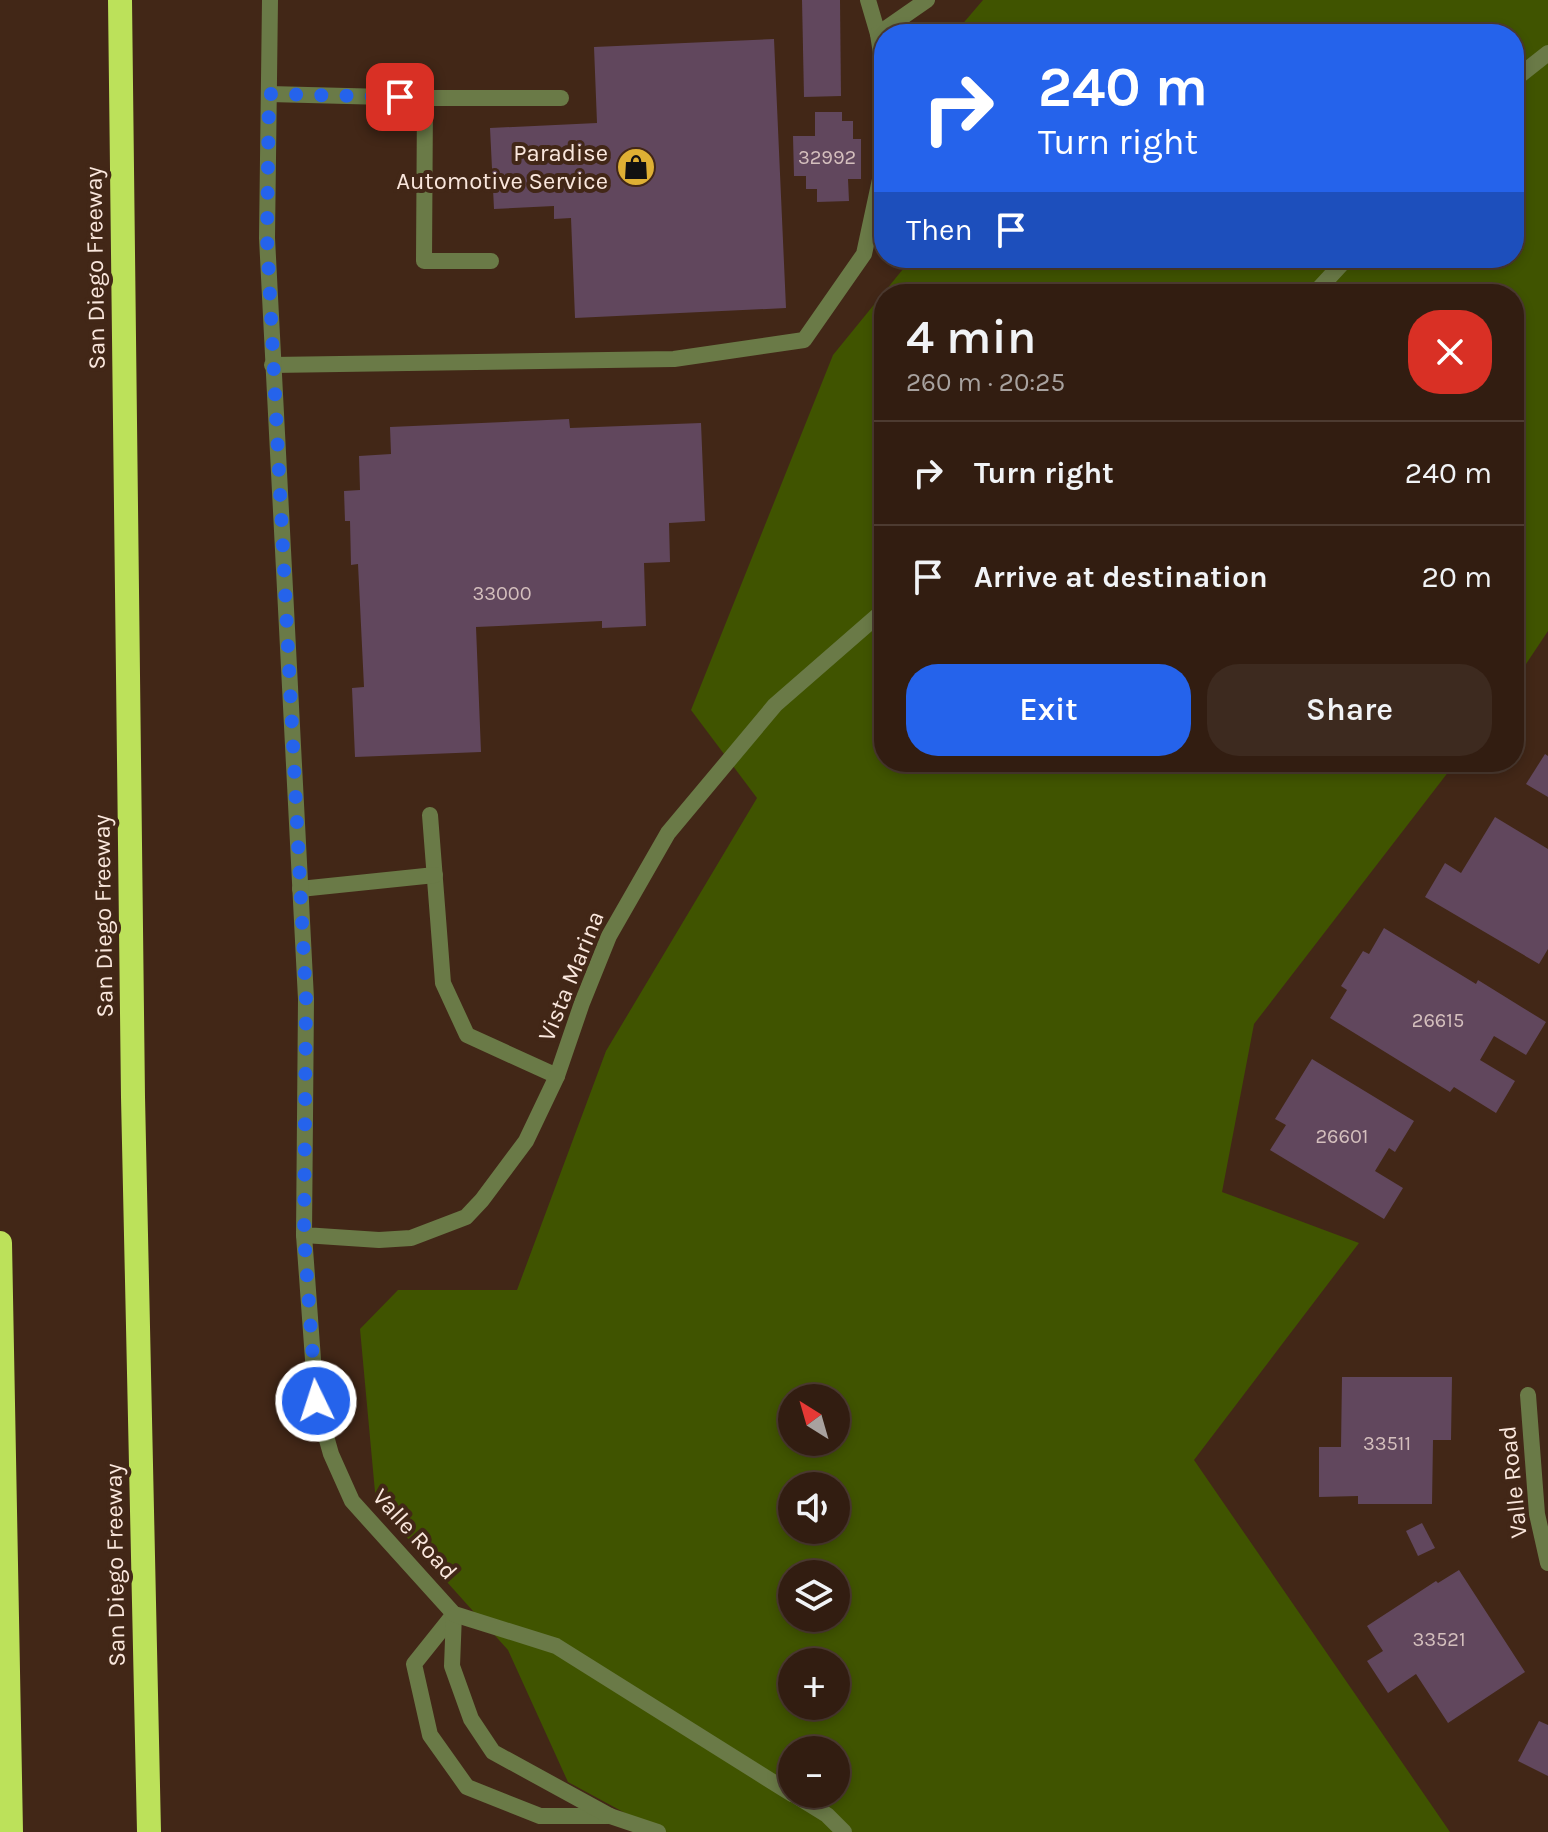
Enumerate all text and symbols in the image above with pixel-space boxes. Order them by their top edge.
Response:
text: 240 m [1038,54,1208,119]
icon: right [906,56,1010,160]
pin [366,63,434,131]
icon: arrive [378,75,422,119]
text: Turn right [1038,121,1198,163]
place label: Paradise Automotive Service [396,139,608,195]
shop icon: Paradise Automotive Service [615,146,657,188]
house number: 32992 [798,146,856,169]
street label: San Diego Freeway [79,166,111,370]
icon: arrive [989,208,1033,252]
text: Then [906,212,973,248]
text: 4 min [906,309,1036,365]
button: close [1408,310,1492,394]
text: 260 m · 20:25 [906,367,1065,398]
icon: right [906,451,950,495]
text: Turn right [974,455,1114,491]
text: 240 m [1405,455,1492,491]
icon: arrive [906,555,950,599]
text: Arrive at destination [974,559,1268,595]
text: 20 m [1422,559,1492,595]
house number: 33000 [472,582,532,605]
button: Exit [906,664,1191,756]
button: Share [1207,664,1492,756]
street label: San Diego Freeway [87,814,119,1018]
street label: Vista Marina [532,907,610,1045]
house number: 26615 [1412,1009,1464,1032]
house number: 26601 [1316,1125,1368,1148]
position arrow [274,1359,358,1443]
north arrow [778,1384,850,1456]
map controls [778,1384,850,1808]
street label: Valle Road [1493,1425,1533,1539]
house number: 33511 [1363,1432,1411,1455]
street label: San Diego Freeway [99,1463,131,1667]
button: sound [778,1472,850,1544]
street label: Valle Road [367,1483,463,1585]
button: layers [778,1560,850,1632]
house number: 33521 [1412,1628,1466,1651]
button: + [778,1648,850,1720]
button: − [778,1736,850,1808]

